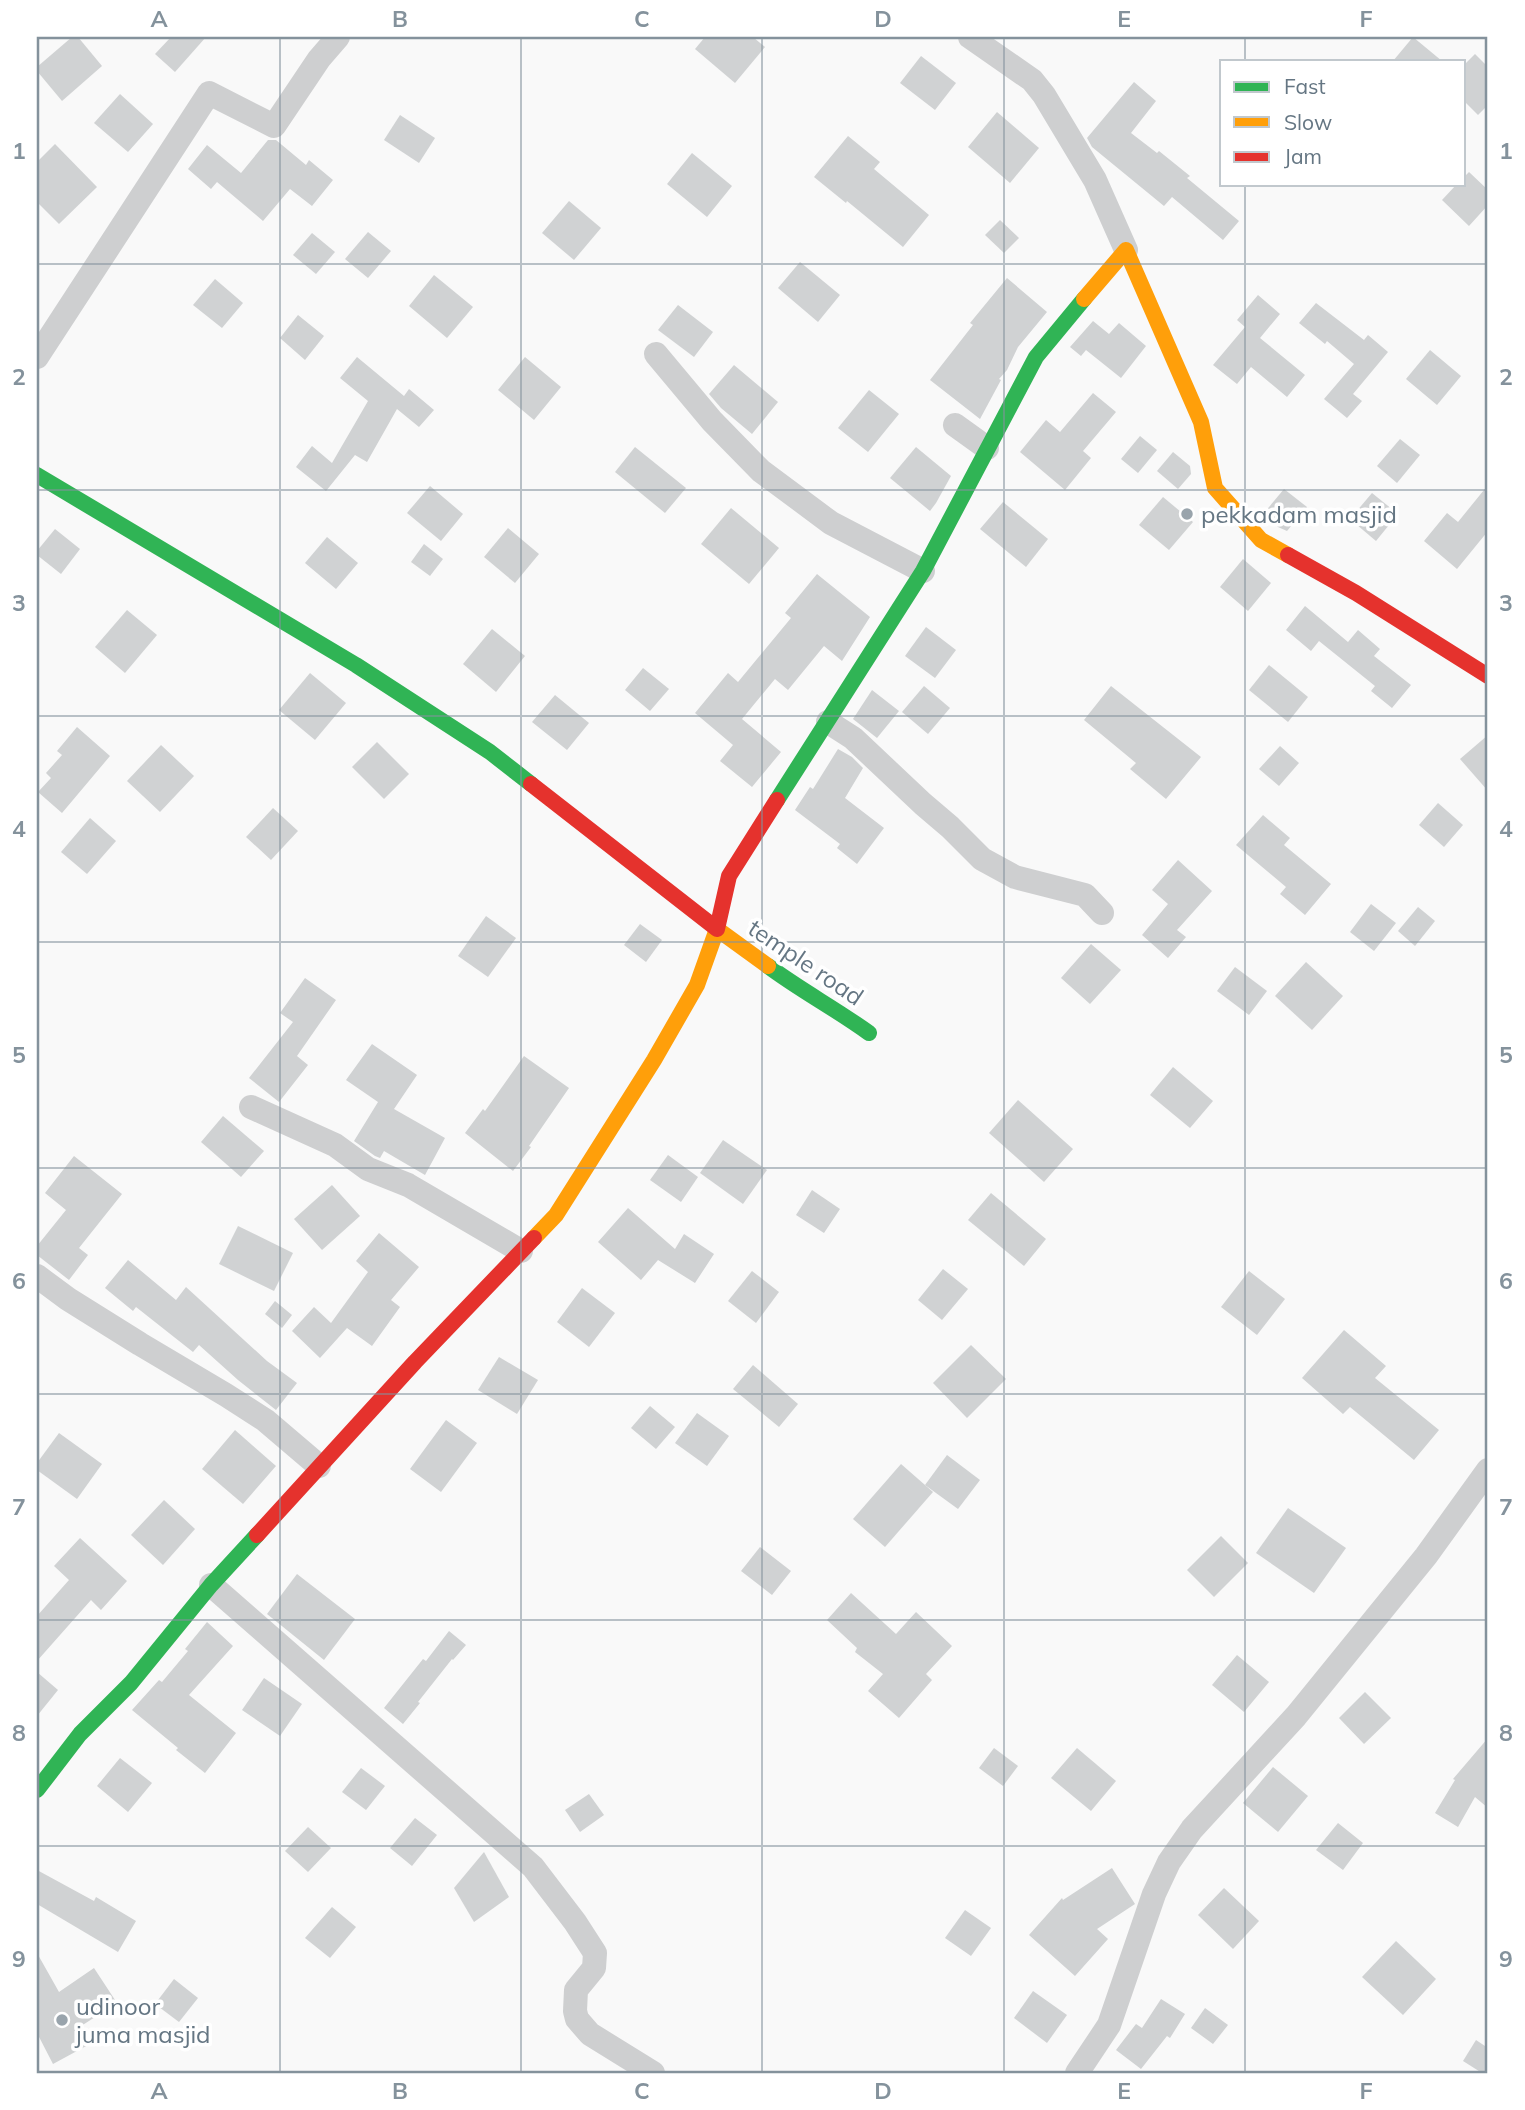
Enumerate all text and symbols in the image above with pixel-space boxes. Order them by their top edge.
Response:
text: A [150,4,168,33]
text: B [392,4,408,33]
text: C [634,4,650,33]
text: D [874,4,892,33]
text: E [1117,4,1131,33]
text: F [1359,4,1373,33]
legend [1220,60,1466,186]
text: Fast [1284,73,1326,99]
text: Slow [1284,109,1332,135]
text: 1 [12,136,26,165]
text: 1 [1499,136,1513,165]
text: Jam [1284,143,1322,169]
text: 2 [12,362,26,391]
text: 2 [1499,362,1513,391]
place label: pekkadam masjid [1201,499,1397,529]
marker: pekkadam masjid [1179,506,1195,522]
text: 3 [12,588,26,617]
text: 3 [1499,588,1513,617]
text: 4 [12,814,26,843]
text: 4 [1499,814,1513,843]
street label: temple road [743,912,869,1012]
text: 5 [12,1040,26,1069]
text: 5 [1499,1040,1513,1069]
text: 6 [12,1266,26,1295]
text: 6 [1499,1266,1513,1295]
text: 7 [12,1492,26,1521]
text: 7 [1499,1492,1513,1521]
text: 8 [12,1718,26,1747]
text: 8 [1499,1718,1513,1747]
text: 9 [12,1944,26,1973]
text: 9 [1499,1944,1513,1973]
place label: udinoor juma masjid [74,1991,211,2049]
marker: udinoor juma masjid [54,2012,70,2028]
text: A [150,2076,168,2105]
text: B [392,2076,408,2105]
text: C [634,2076,650,2105]
text: D [874,2076,892,2105]
text: E [1117,2076,1131,2105]
text: F [1359,2076,1373,2105]

